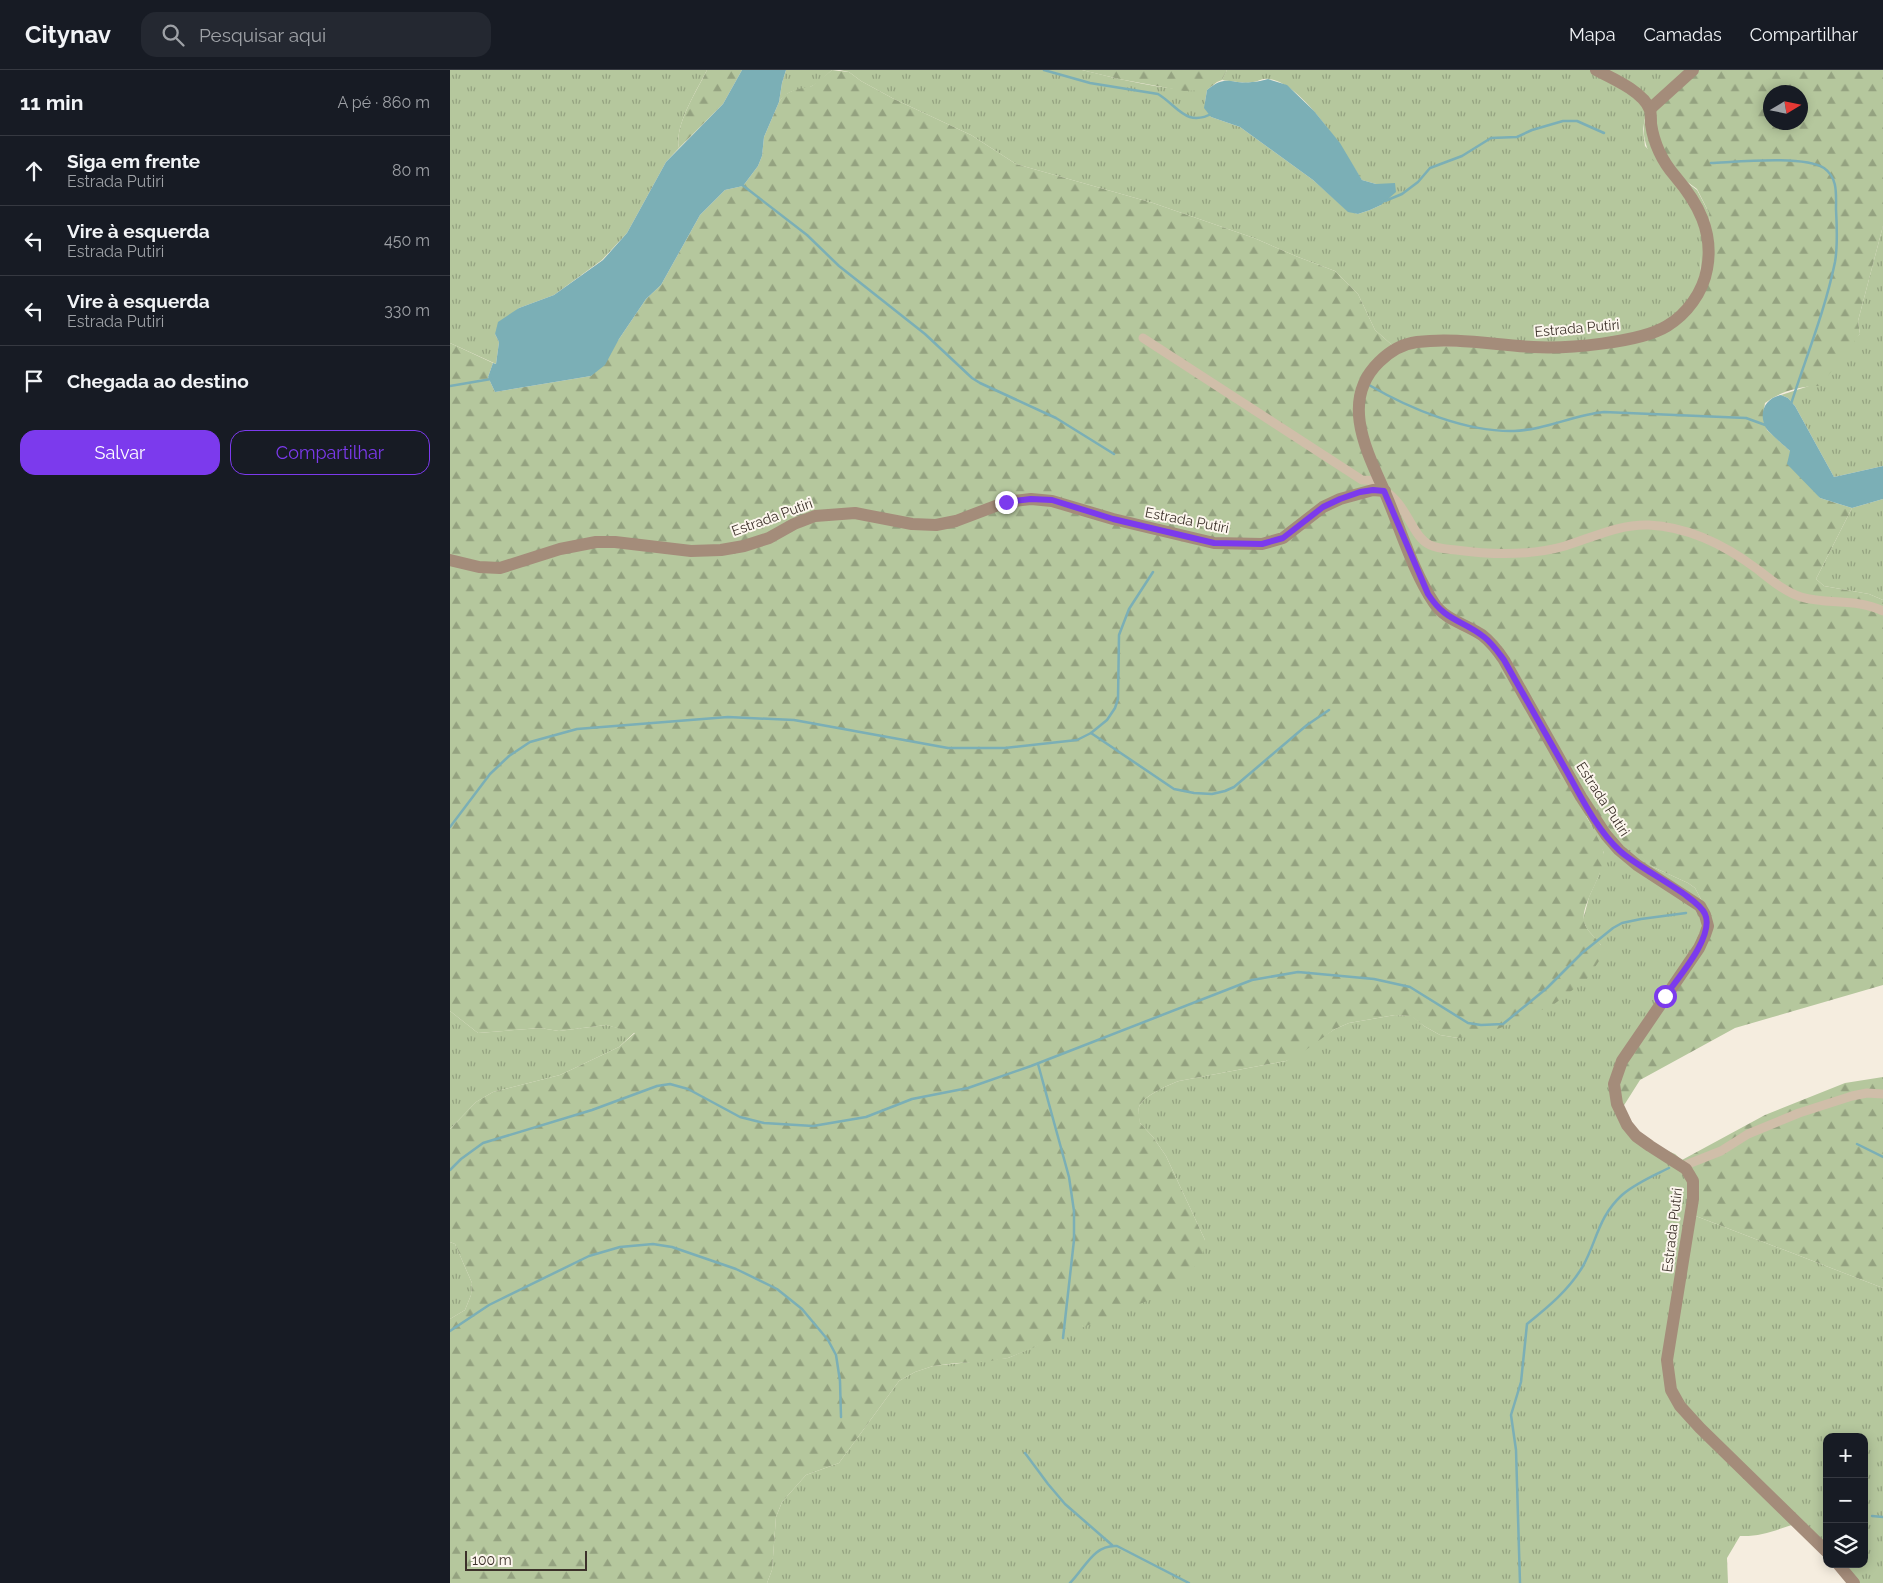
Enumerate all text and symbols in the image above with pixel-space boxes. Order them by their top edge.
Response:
search box [141,12,491,57]
text: Citynav [25,20,111,49]
icon: search [159,21,187,49]
text: Pesquisar aqui [199,24,326,46]
text: Mapa [1569,24,1615,45]
text: Camadas [1643,24,1722,45]
text: Compartilhar [1750,24,1858,45]
north arrow [1763,85,1808,130]
text: 11 min [20,90,83,115]
text: A pé · 860 m [337,93,430,112]
text: Siga em frente [67,150,200,172]
icon: ahead [20,157,48,185]
text: 80 m [392,161,430,180]
text: Estrada Putiri [67,172,164,191]
text: Vire à esquerda [67,220,210,242]
icon: left [20,227,48,255]
text: 450 m [384,231,430,250]
text: Estrada Putiri [67,242,164,261]
text: Vire à esquerda [67,290,210,312]
icon: left [20,297,48,325]
text: 330 m [384,301,430,320]
text: Estrada Putiri [67,312,164,331]
street label: Estrada Putiri [1534,316,1620,340]
icon: arrive [20,367,48,395]
text: Chegada ao destino [67,370,249,392]
button: Salvar [20,430,220,475]
button: Compartilhar [230,430,430,475]
route end [995,491,1018,514]
street label: Estrada Putiri [729,495,815,539]
street label: Estrada Putiri [1144,504,1230,536]
street label: Estrada Putiri [1573,759,1633,839]
route start [1654,985,1677,1008]
street label: Estrada Putiri [1659,1187,1685,1273]
map controls [1823,1433,1868,1568]
button: + [1823,1433,1868,1478]
button: − [1823,1478,1868,1523]
button: layers [1823,1523,1868,1568]
scale bar [465,1548,588,1571]
text: 100 m [472,1552,512,1568]

